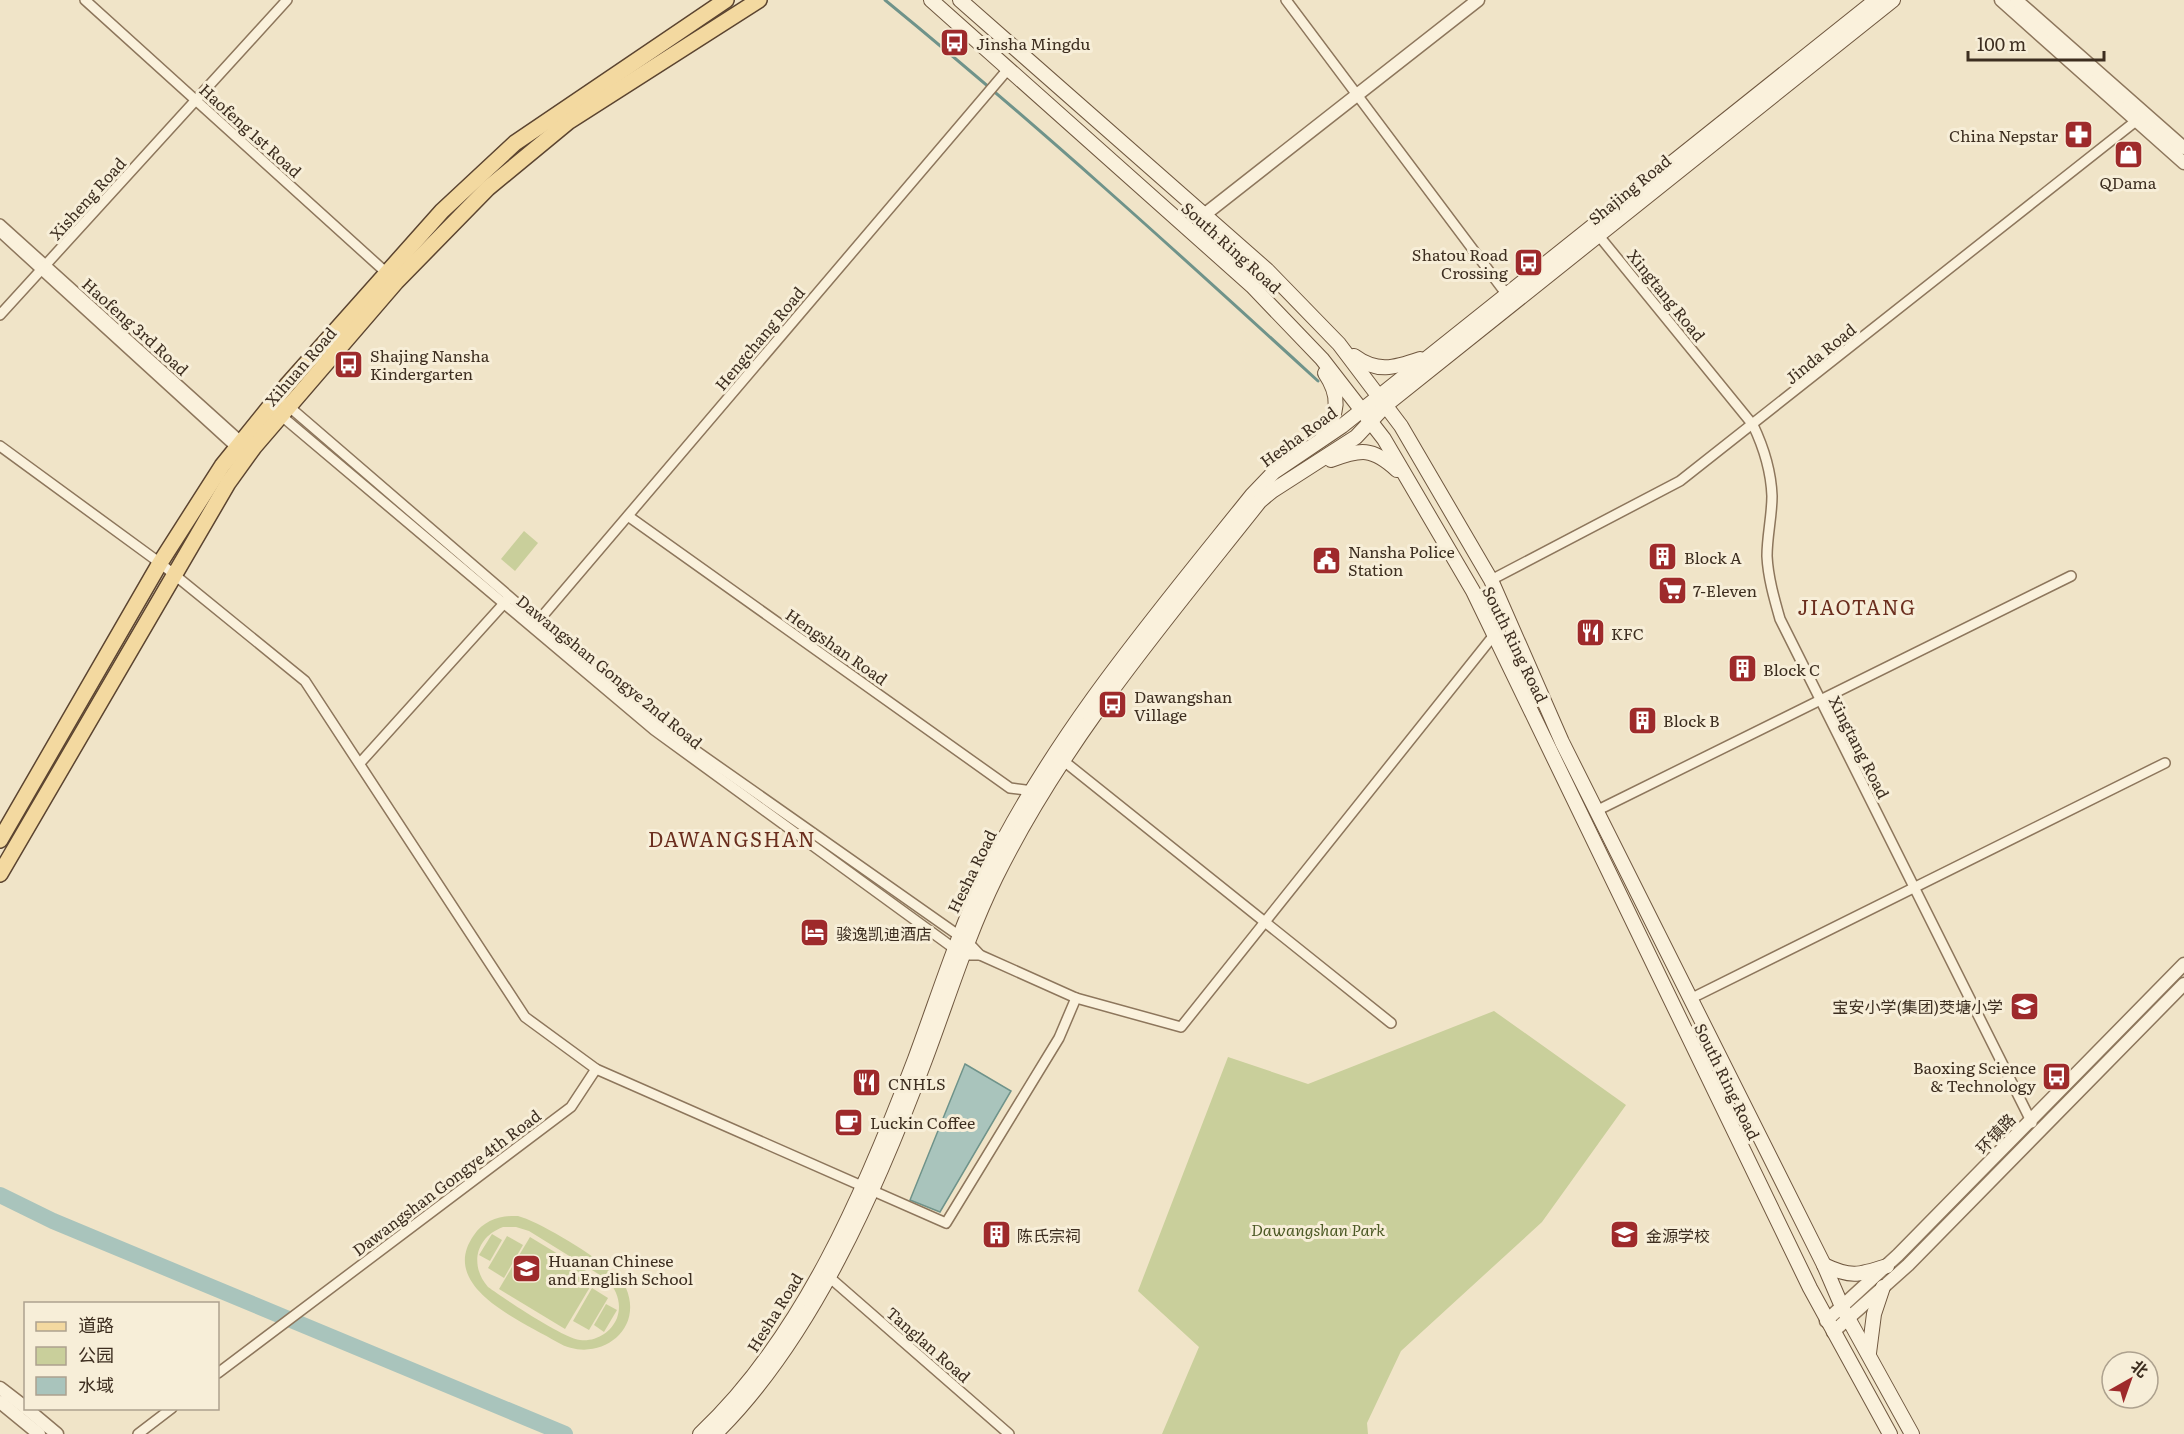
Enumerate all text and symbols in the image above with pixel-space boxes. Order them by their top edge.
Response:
scale bar [1968,24,2104,62]
bus stop icon: Jinsha Mingdu [939,27,971,59]
text: 100 m [1977,30,2026,57]
place label: Jinsha Mingdu [976,31,1090,55]
street label: Haofeng 1st Road [195,77,308,183]
pharmacy icon: China Nepstar [2063,119,2095,151]
place label: China Nepstar [1949,123,2058,147]
shop icon: QDama [2112,138,2144,170]
street label: Shajing Road [1582,148,1676,230]
street label: Xisheng Road [43,151,131,245]
place label: QDama [2099,170,2157,194]
street label: South Ring Road [1177,196,1287,299]
place label: Shatou Road Crossing [1412,242,1508,284]
street label: Xingtang Road [1622,244,1712,346]
bus stop icon: Shatou Road Crossing [1513,247,1545,279]
street label: Haofeng 3rd Road [77,272,195,381]
street label: Hengchang Road [708,281,810,395]
street label: Jinda Road [1779,317,1861,389]
street label: Xihuan Road [259,321,341,411]
place label: Shajing Nansha Kindergarten [370,343,490,385]
bus stop icon: Shajing Nansha Kindergarten [333,348,365,380]
street label: Hesha Road [1255,400,1342,472]
place label: Nansha Police Station [1348,539,1455,581]
building icon: Block A [1647,541,1679,573]
public building icon: Nansha Police Station [1311,544,1343,576]
place label: Block A [1684,545,1742,569]
supermarket icon: 7-Eleven [1656,574,1688,606]
place label: 7-Eleven [1693,578,1757,602]
street label: South Ring Road [1477,582,1555,707]
street label: Dawangshan Gongye 2nd Road [512,588,708,754]
district label: JIAOTANG [1797,591,1917,621]
street label: Hengshan Road [781,602,893,690]
restaurant icon: KFC [1574,617,1606,649]
place label: KFC [1611,621,1644,645]
building icon: Block C [1726,653,1758,685]
place label: Block C [1763,657,1820,681]
place label: Dawangshan Village [1134,684,1233,726]
bus stop icon: Dawangshan Village [1097,689,1129,721]
street label: Xingtang Road [1824,691,1896,803]
building icon: Block B [1626,704,1658,736]
place label: Block B [1663,708,1720,732]
district label: DAWANGSHAN [648,823,816,853]
street label: Hesha Road [941,825,1002,917]
hotel icon: 骏逸凯迪酒店 [799,917,831,949]
place label: 骏逸凯迪酒店 [836,921,932,945]
school or university icon: 宝安小学(集团)茭塘小学 [2008,990,2040,1022]
place label: 宝安小学(集团)茭塘小学 [1832,994,2003,1018]
street label: South Ring Road [1689,1019,1767,1144]
place label: Baoxing Science & Technology [1913,1055,2037,1097]
bus stop icon: Baoxing Science & Technology [2041,1060,2073,1092]
restaurant icon: CNHLS [851,1067,883,1099]
place label: CNHLS [888,1071,946,1095]
street label: Dawangshan Gongye 4th Road [347,1103,545,1261]
cafe icon: Luckin Coffee [833,1106,865,1138]
street label: 环镇路 [1970,1107,2020,1159]
place label: Luckin Coffee [870,1110,975,1134]
park label: Dawangshan Park [1251,1217,1385,1241]
building icon: 陈氏宗祠 [980,1219,1012,1251]
school or university icon: 金源学校 [1609,1219,1641,1251]
place label: 陈氏宗祠 [1017,1223,1081,1247]
place label: 金源学校 [1646,1223,1710,1247]
place label: Huanan Chinese and English School [548,1248,693,1290]
school or university icon: Huanan Chinese and English School [511,1253,543,1285]
street label: Hesha Road [740,1267,808,1356]
street label: Tanglan Road [882,1301,977,1388]
legend [24,1302,219,1410]
text: 道路 [78,1311,114,1338]
text: 公园 [78,1341,114,1368]
north arrow [2100,1350,2160,1410]
text: 北 [2126,1353,2154,1382]
text: 水域 [78,1371,114,1398]

